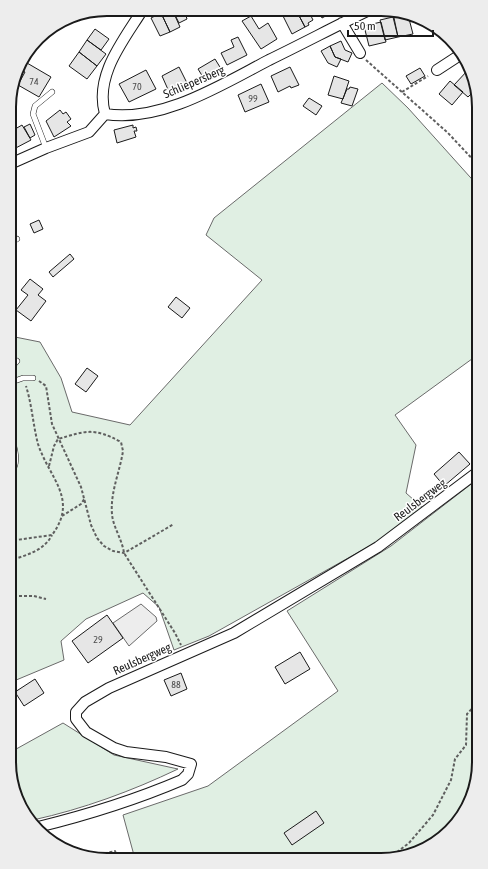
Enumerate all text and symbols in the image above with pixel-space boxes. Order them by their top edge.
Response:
scale bar [348,12,433,38]
text: 50 m [354,19,376,33]
street label: Schliepersberg [161,63,227,101]
house number: 74 [29,76,39,87]
house number: 70 [132,81,142,92]
house number: 99 [248,93,258,104]
street label: Reulsbergweg [391,475,450,524]
house number: 29 [93,634,103,645]
street label: Reulsbergweg [111,640,174,678]
house number: 88 [171,679,181,690]

